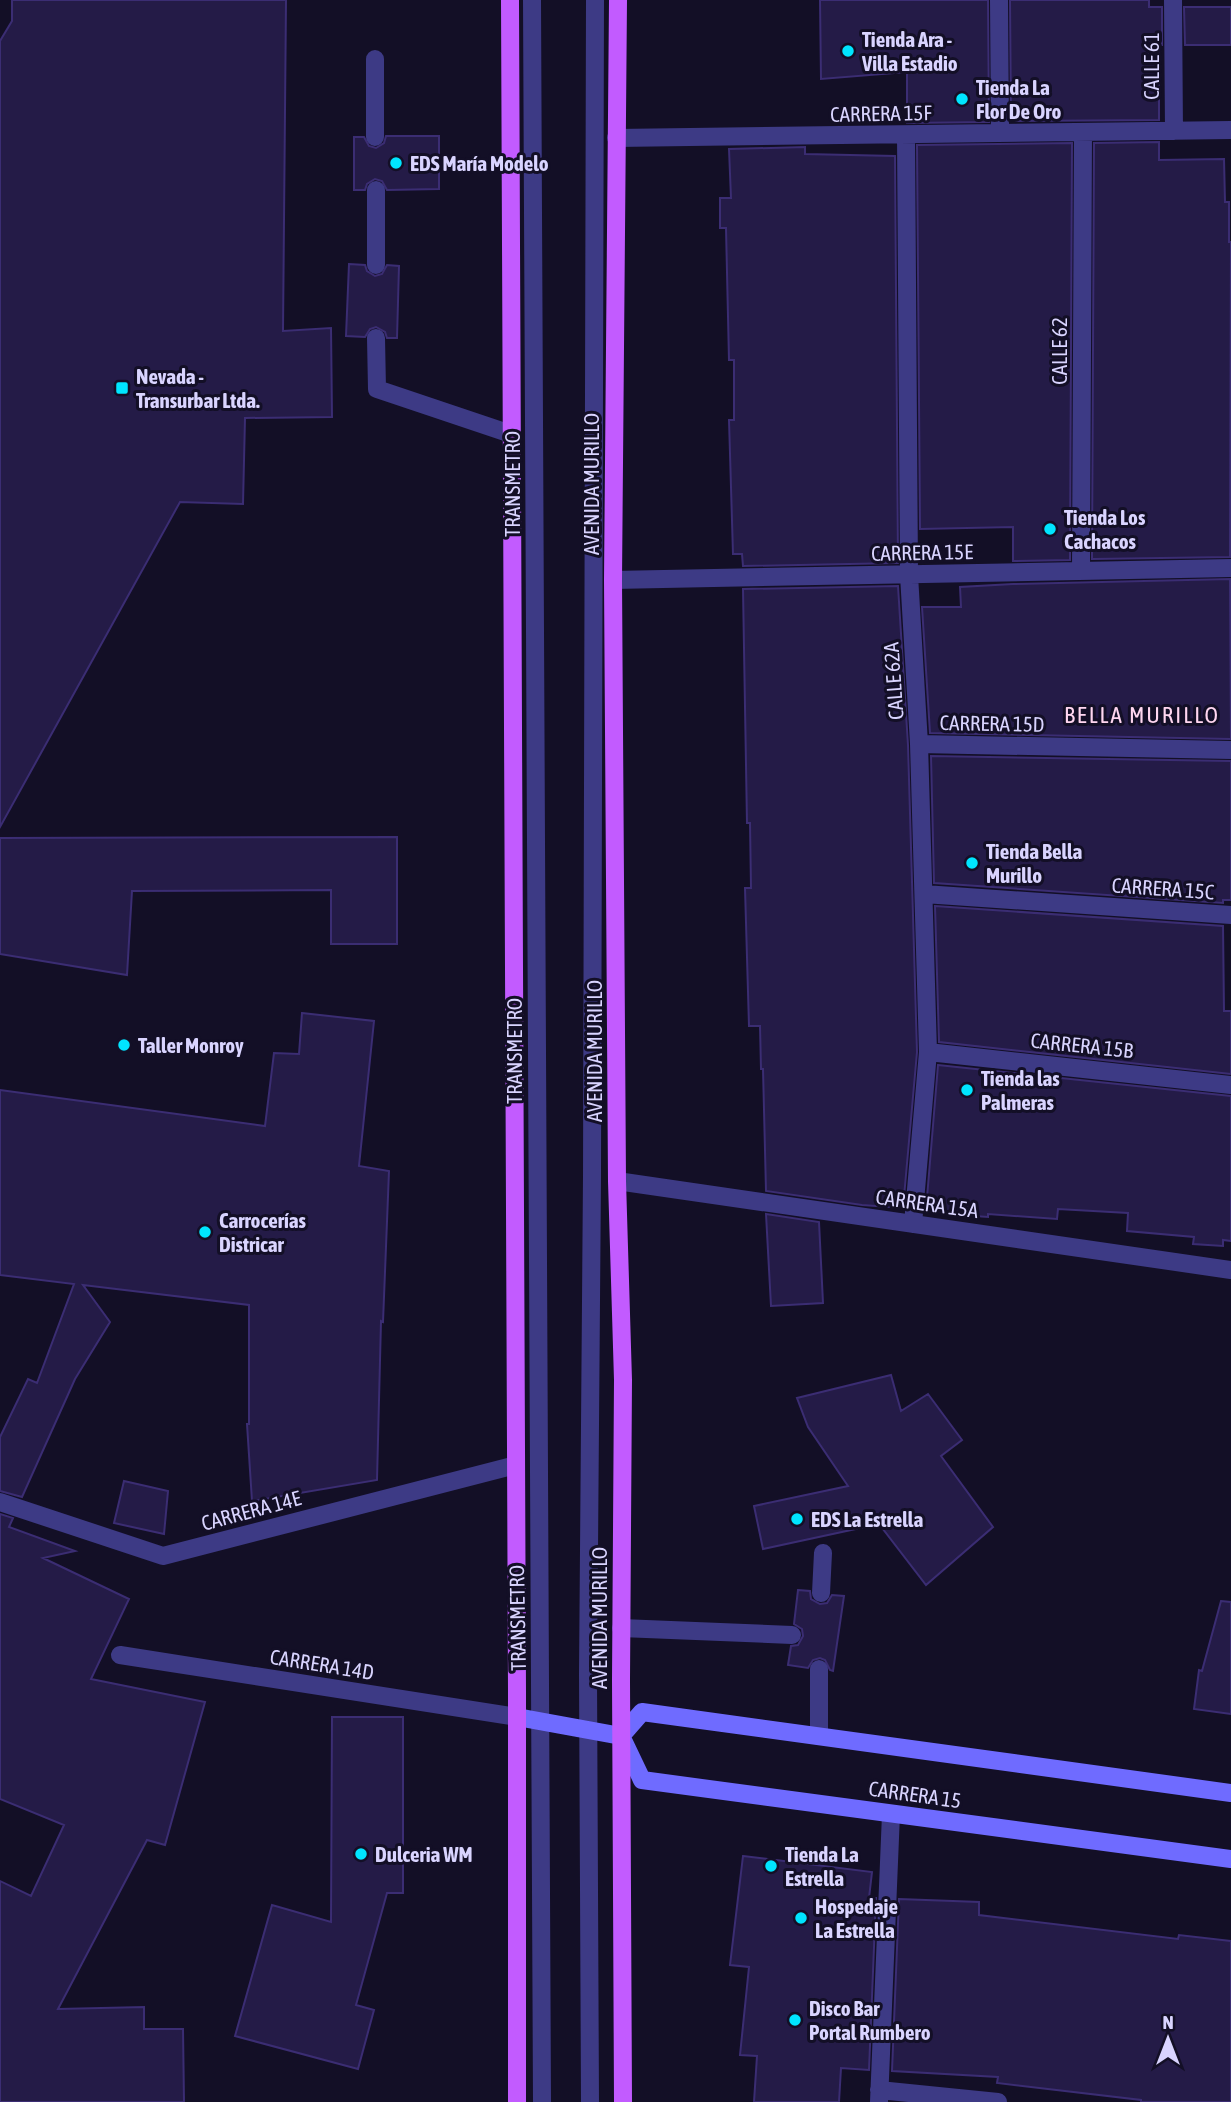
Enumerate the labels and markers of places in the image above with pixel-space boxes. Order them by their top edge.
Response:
place label: Tienda Ara - Villa Estadio [861,27,958,75]
marker: Tienda Ara - Villa Estadio [840,43,856,59]
place label: Tienda La Flor De Oro [976,75,1061,123]
marker: Tienda La Flor De Oro [954,91,970,107]
place label: EDS María Modelo [410,151,549,175]
marker: EDS María Modelo [388,155,404,171]
place label: Nevada - Transurbar Ltda. [136,364,260,412]
marker: Nevada - Transurbar Ltda. [114,380,130,396]
place label: Tienda Los Cachacos [1064,505,1146,553]
marker: Tienda Los Cachacos [1042,521,1058,537]
place label: Tienda Bella Murillo [986,839,1083,887]
marker: Tienda Bella Murillo [964,855,980,871]
place label: Taller Monroy [138,1033,244,1057]
marker: Taller Monroy [116,1037,132,1053]
place label: Tienda las Palmeras [981,1066,1060,1114]
marker: Tienda las Palmeras [959,1082,975,1098]
place label: Carrocerías Districar [219,1208,307,1256]
marker: Carrocerías Districar [197,1224,213,1240]
place label: EDS La Estrella [811,1507,923,1531]
marker: EDS La Estrella [789,1511,805,1527]
place label: Dulceria WM [375,1842,473,1866]
place label: Tienda La Estrella [785,1842,859,1890]
marker: Dulceria WM [353,1846,369,1862]
marker: Tienda La Estrella [763,1858,779,1874]
place label: Hospedaje La Estrella [815,1894,898,1942]
marker: Hospedaje La Estrella [793,1910,809,1926]
place label: Disco Bar Portal Rumbero [809,1996,931,2044]
marker: Disco Bar Portal Rumbero [787,2012,803,2028]

